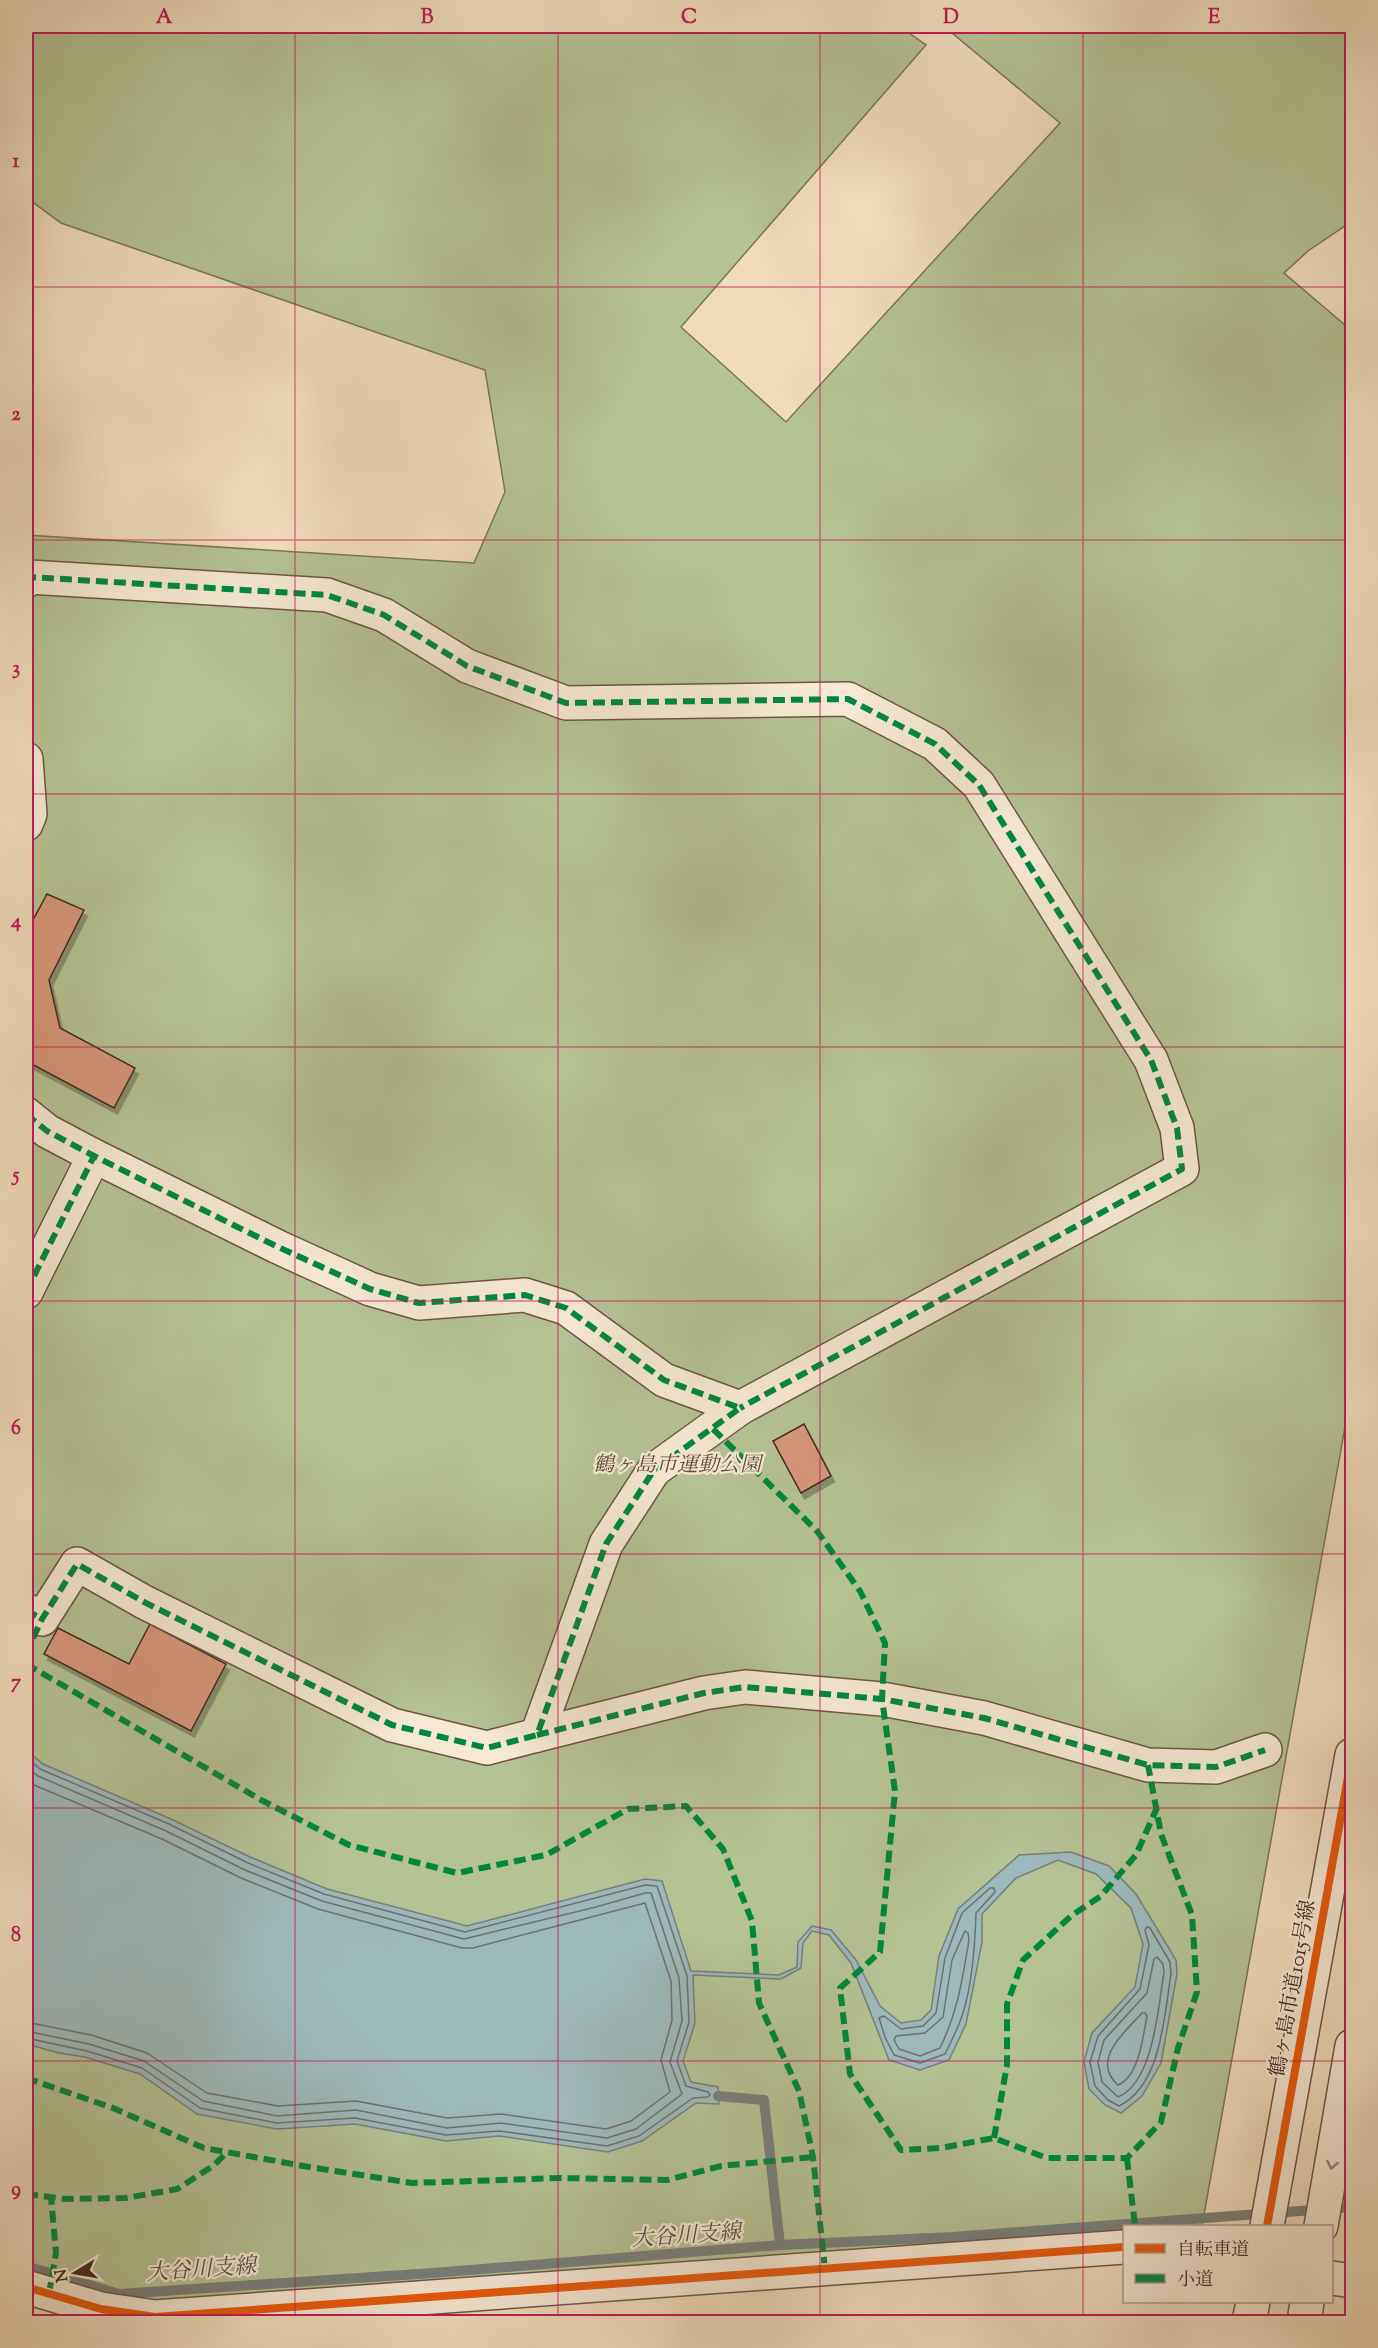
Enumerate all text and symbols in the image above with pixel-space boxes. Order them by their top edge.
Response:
text: A [156,4,173,33]
text: B [421,4,434,33]
text: C [681,4,697,33]
text: D [943,4,959,33]
text: E [1208,4,1221,33]
text: 1 [13,148,20,177]
text: 2 [11,401,21,430]
text: 3 [12,655,20,684]
text: 4 [10,908,21,937]
text: 5 [11,1162,20,1191]
text: 6 [11,1415,21,1444]
park label: 鶴ヶ島市運動公園 [593,1451,764,1481]
text: 7 [11,1669,22,1698]
street label: 鶴ヶ島市道1015号線 [1264,1898,1324,2079]
text: 8 [11,1922,21,1951]
one-way arrow [1326,2161,1338,2170]
text: 9 [11,2176,21,2205]
water label: 大谷川支線 [630,2217,745,2257]
legend [1123,2225,1333,2303]
text: 自転車道 [1177,2238,1249,2264]
north arrow [45,2243,105,2303]
water label: 大谷川支線 [145,2251,260,2291]
text: N [50,2267,75,2284]
text: 小道 [1177,2268,1213,2294]

